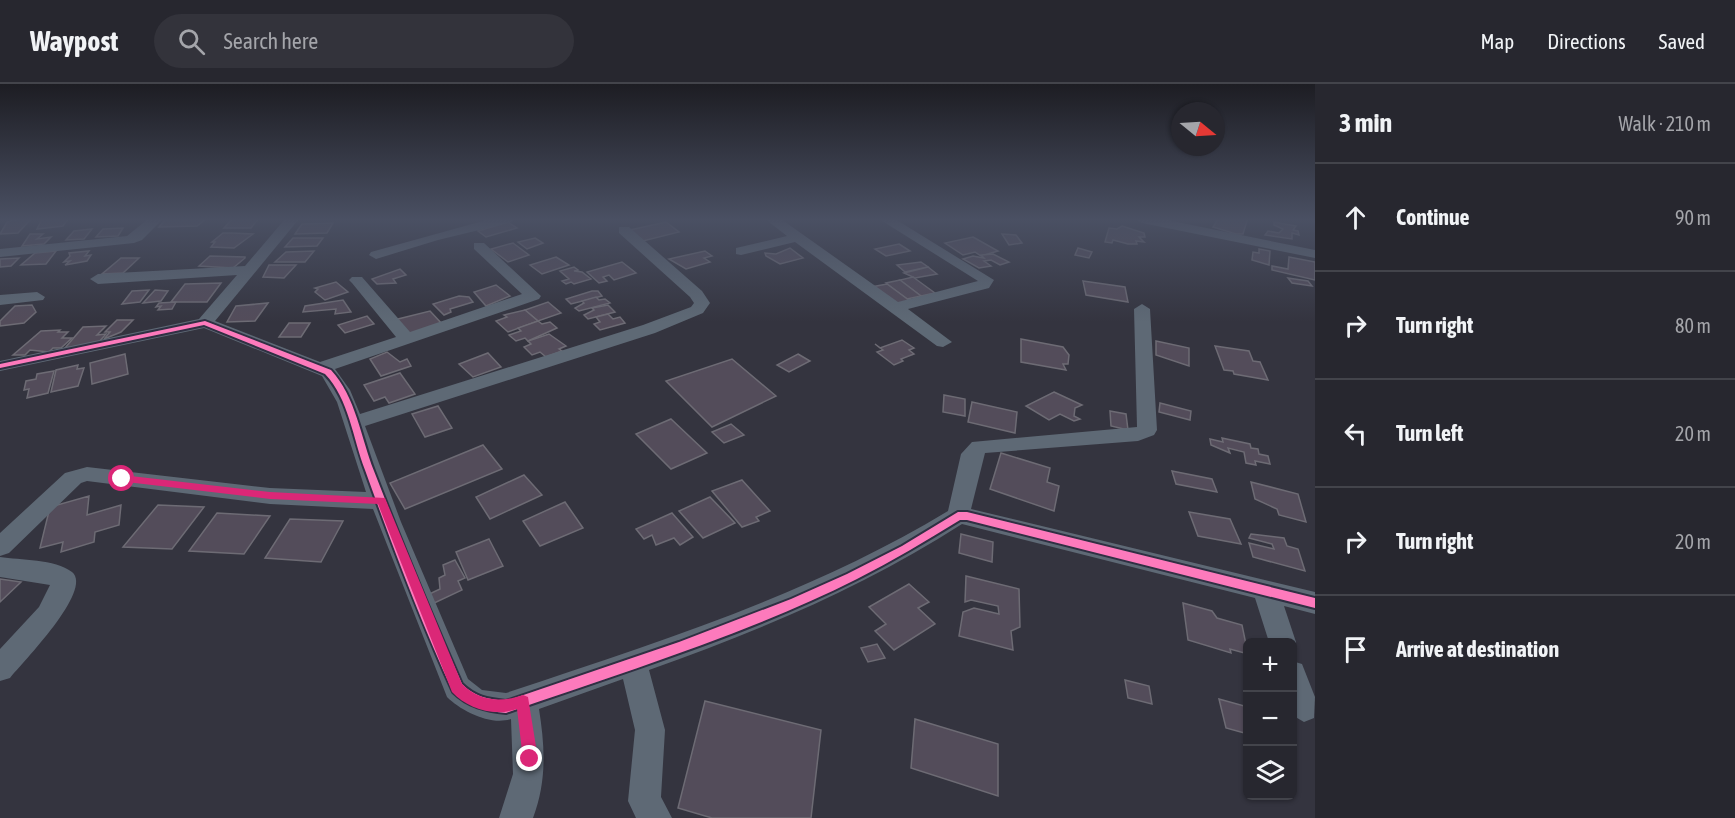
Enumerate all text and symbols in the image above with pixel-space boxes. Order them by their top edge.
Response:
search box [154,14,574,68]
text: Waypost [30,25,118,57]
icon: search [175,25,208,58]
text: Search here [223,28,318,54]
text: Map [1480,29,1514,53]
text: Directions [1547,29,1626,53]
text: Saved [1659,29,1705,53]
north arrow [1171,102,1225,156]
text: 3 min [1339,108,1392,138]
text: Walk · 210 m [1619,112,1711,135]
icon: ahead [1339,201,1372,234]
text: Continue [1396,204,1470,230]
text: 90 m [1675,206,1711,229]
icon: right [1339,309,1372,342]
text: Turn right [1396,312,1473,338]
text: 80 m [1675,314,1711,337]
icon: left [1339,417,1372,450]
text: Turn left [1396,420,1463,446]
text: 20 m [1675,422,1711,445]
route start [108,465,134,491]
icon: right [1339,525,1372,558]
text: Turn right [1396,528,1473,554]
text: 20 m [1675,530,1711,553]
icon: arrive [1339,633,1372,666]
text: Arrive at destination [1396,636,1559,662]
map controls [1243,638,1297,800]
button: + [1243,638,1297,692]
button: − [1243,692,1297,746]
route end [516,745,542,771]
button: layers [1243,746,1297,800]

